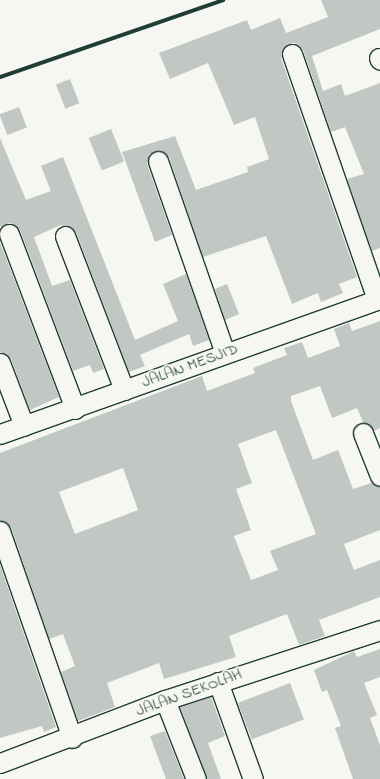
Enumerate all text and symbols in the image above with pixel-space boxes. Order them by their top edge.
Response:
street label: JALAN MESJID [139,340,241,392]
street label: JALAN SEKOLAH [133,665,245,721]

